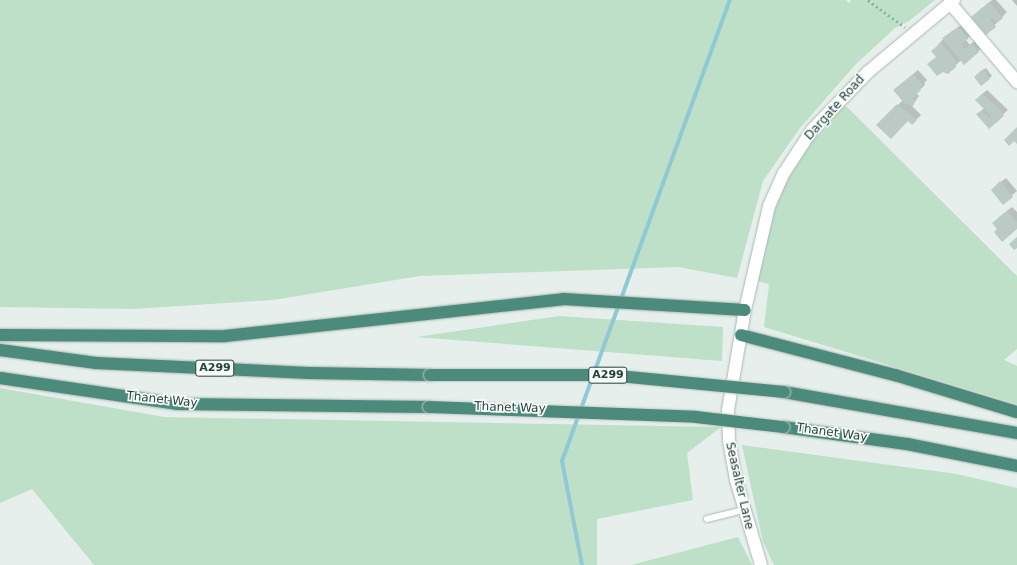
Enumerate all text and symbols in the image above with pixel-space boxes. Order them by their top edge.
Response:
street label: Dargate Road [802,73,868,143]
road number: A299 [195,359,235,377]
road number: A299 [588,366,628,384]
street label: Thanet Way [126,389,198,411]
street label: Thanet Way [474,400,546,416]
street label: Thanet Way [796,421,868,445]
street label: Seasalter Lane [722,441,756,531]

